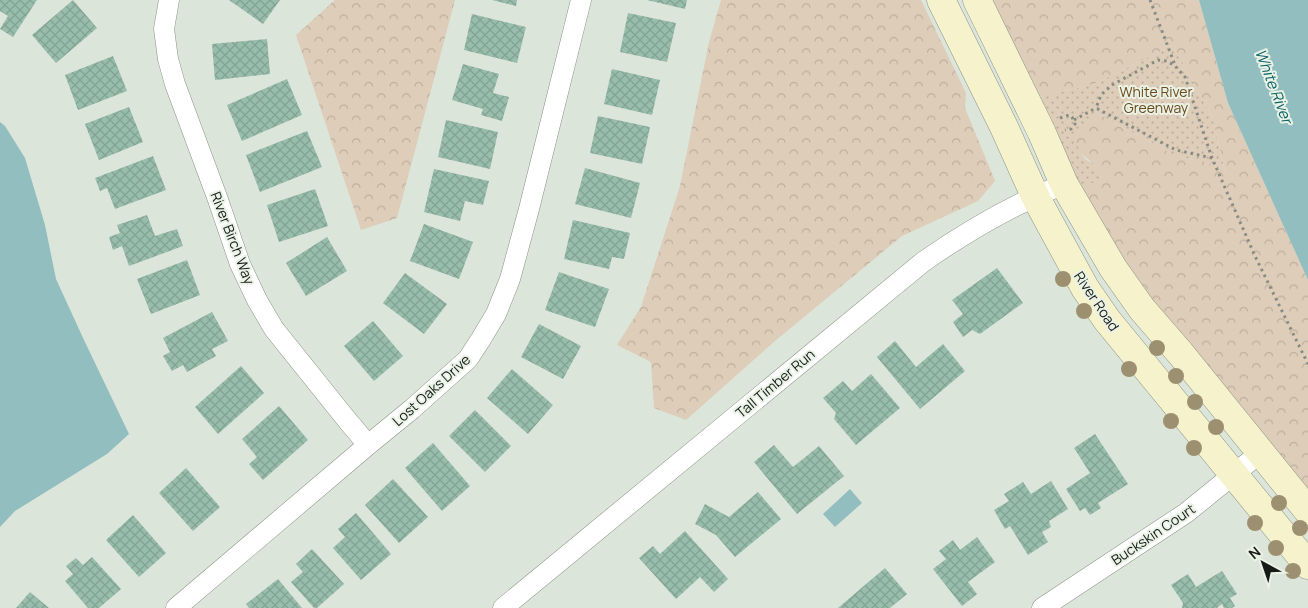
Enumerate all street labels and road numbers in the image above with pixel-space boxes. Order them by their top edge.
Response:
street label: River Birch Way [207,189,260,288]
street label: River Road [1070,267,1124,335]
street label: Tall Timber Run [731,344,819,422]
street label: Lost Oaks Drive [388,350,474,430]
street label: Buckskin Court [1107,499,1199,569]

